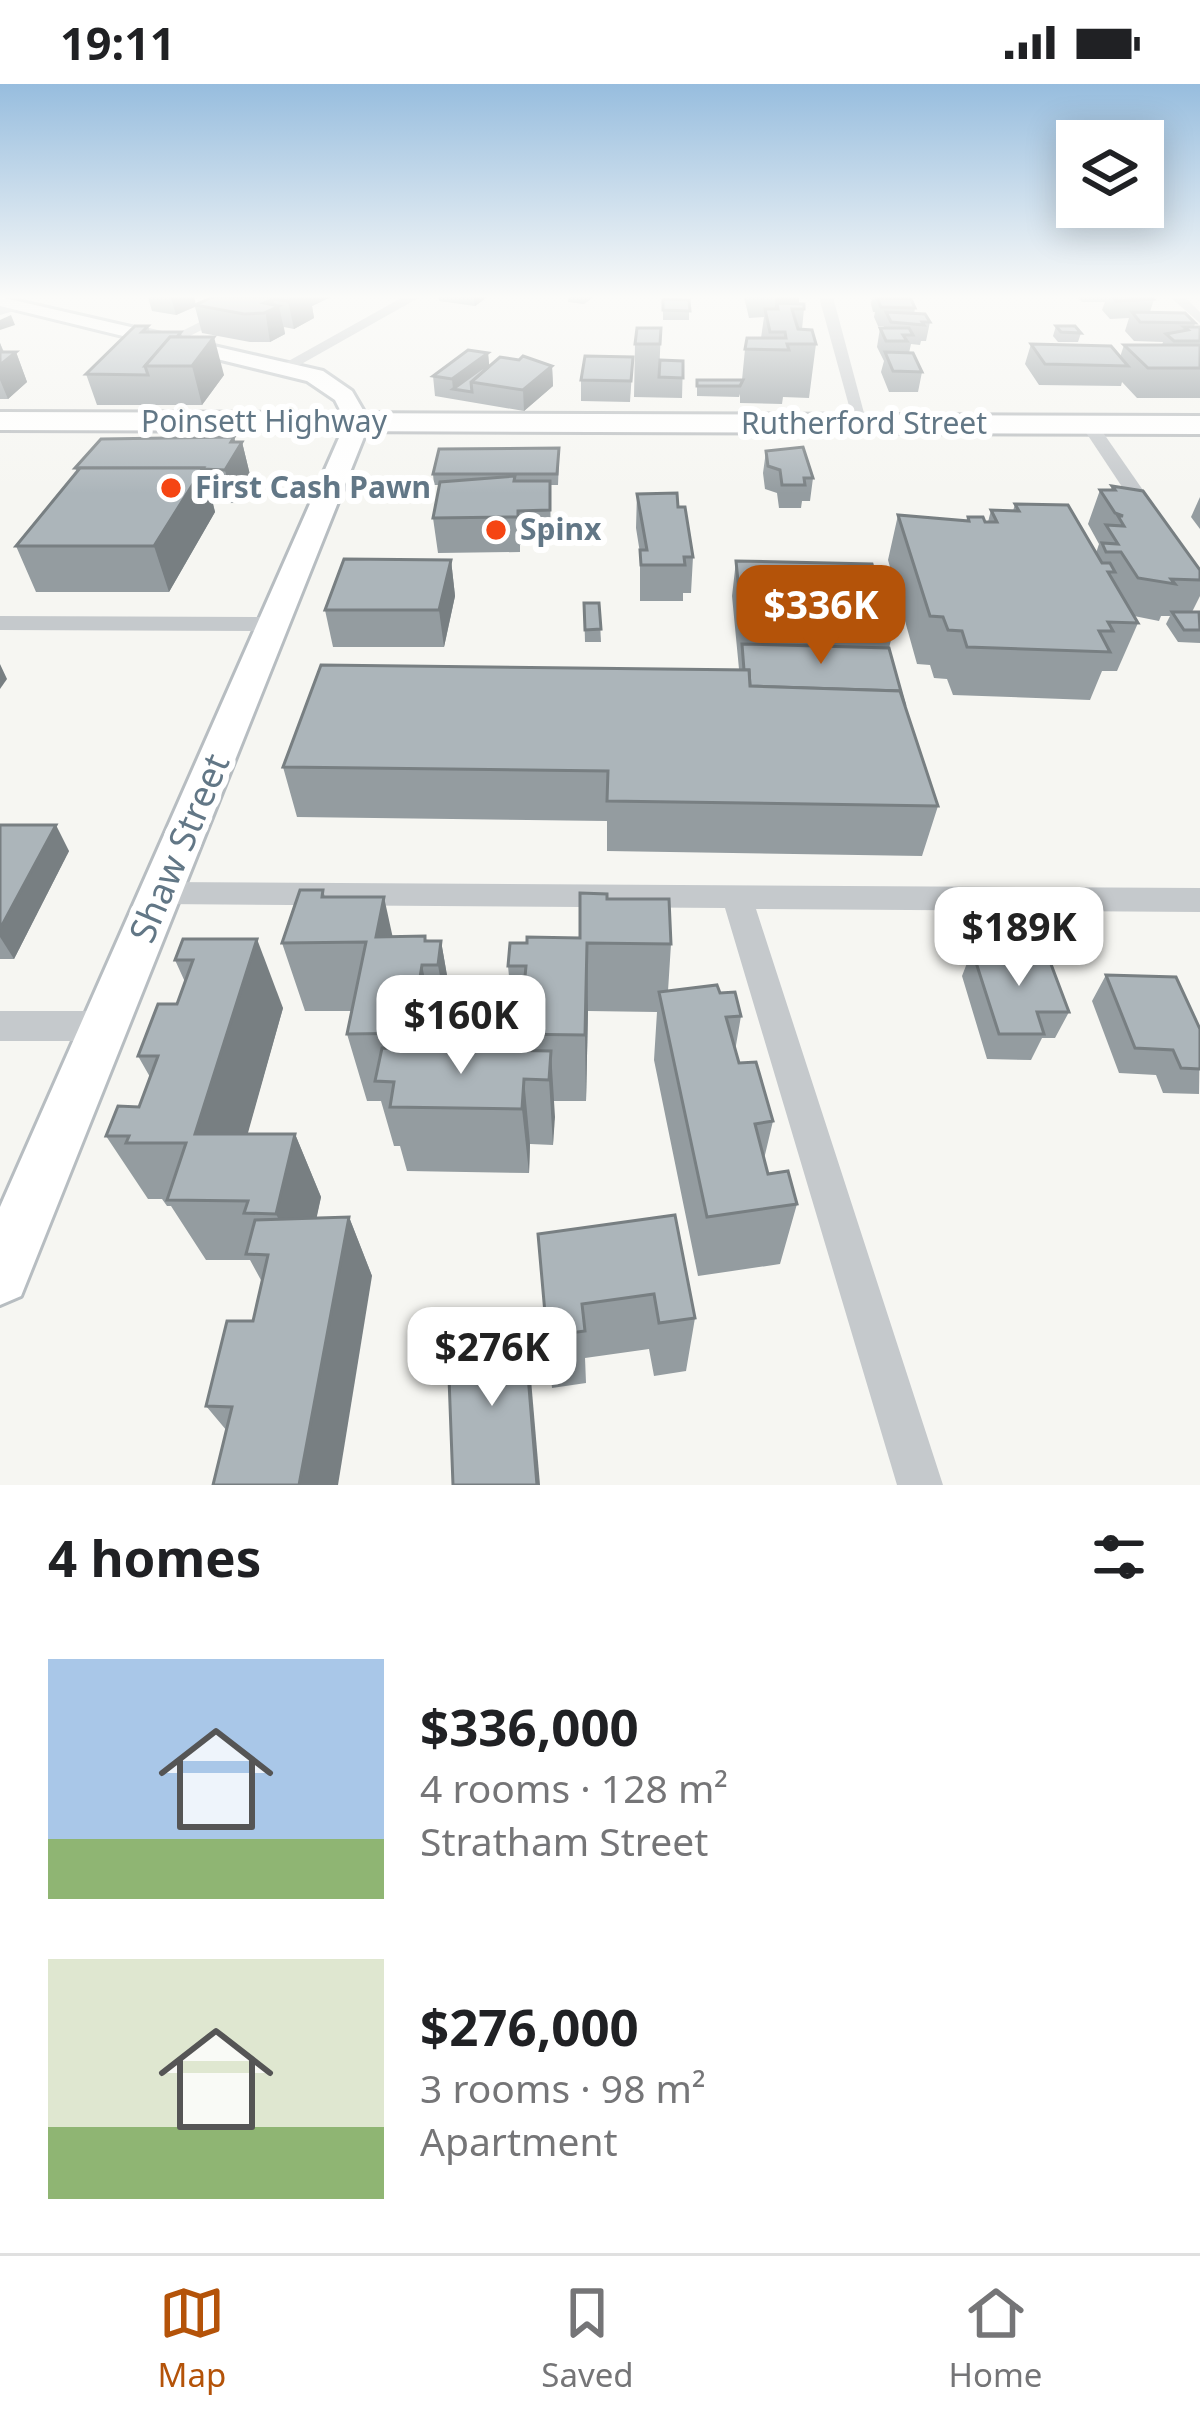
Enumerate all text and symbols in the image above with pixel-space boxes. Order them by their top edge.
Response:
text: 19:11 [60,12,176,73]
map controls [1056,120,1164,228]
button: layers [1056,120,1164,228]
street label: Poinsett Highway [141,400,388,441]
street label: Rutherford Street [741,402,987,443]
place label: First Cash Pawn [195,466,431,507]
marker: First Cash Pawn [158,475,184,501]
place label: Spinx [520,508,602,549]
marker: Spinx [483,517,509,543]
pin: $336K [737,565,905,667]
text: $336K [763,577,879,630]
street label: Shaw Street [117,746,240,950]
pin: $189K [935,887,1103,989]
text: $189K [961,899,1077,952]
pin: $160K [377,975,545,1077]
text: $160K [403,987,519,1040]
pin: $276K [408,1307,576,1409]
text: $276K [434,1319,550,1372]
text: 4 homes [48,1522,261,1592]
icon: filters [1086,1524,1152,1590]
text: $336,000 [420,1691,639,1761]
icon: home [144,1707,288,1851]
text: 4 rooms · 128 m² [420,1761,728,1814]
text: Stratham Street [420,1814,708,1867]
text: $276,000 [420,1991,639,2061]
icon: home [144,2007,288,2151]
text: 3 rooms · 98 m² [420,2061,706,2114]
text: Apartment [420,2114,618,2167]
tab: Map [158,2280,226,2397]
tab: Saved [541,2280,634,2397]
tab: Home [949,2280,1042,2397]

